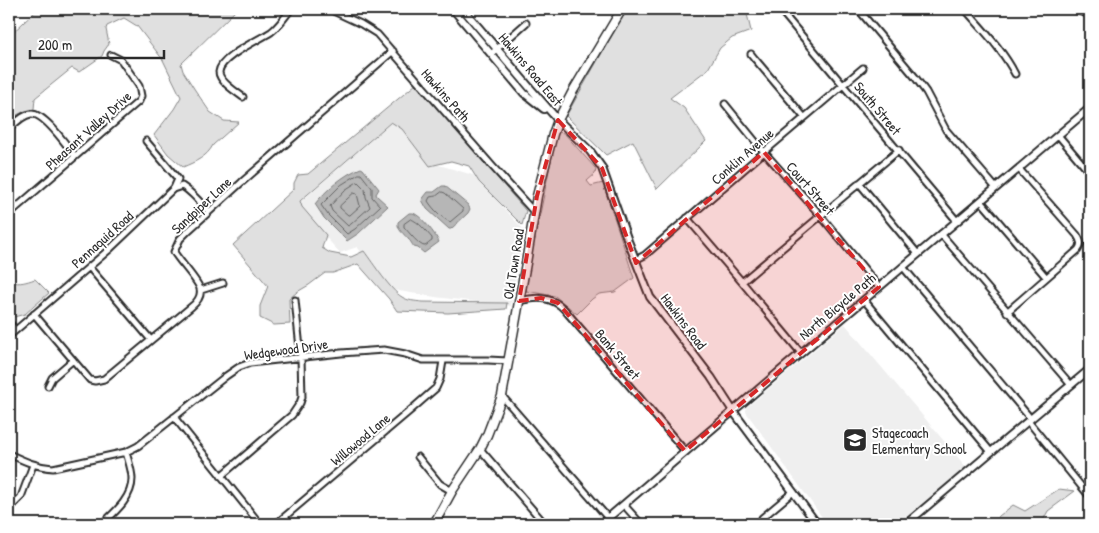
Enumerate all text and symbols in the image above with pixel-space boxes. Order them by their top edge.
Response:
scale bar [30,28,164,60]
street label: Hawkins Road East [495,28,567,110]
text: 200 m [38,34,72,55]
street label: Hawkins Path [417,64,475,126]
street label: South Street [850,77,906,139]
street label: Pheasant Valley Drive [41,86,136,174]
street label: Conklin Avenue [707,123,778,189]
street label: Court Street [783,157,840,219]
street label: Sandpiper Lane [167,172,236,238]
street label: Pennaquid Road [67,206,138,273]
street label: Old Town Road [498,227,528,301]
street label: North Bicycle Path [795,268,880,345]
street label: Hawkins Road [657,289,712,353]
street label: Bank Street [591,325,645,383]
street label: Wedgewood Drive [243,334,330,365]
street label: Willowood Lane [326,408,394,470]
place label: Stagecoach Elementary School [872,423,967,459]
school or university icon: Stagecoach Elementary School [842,427,868,453]

